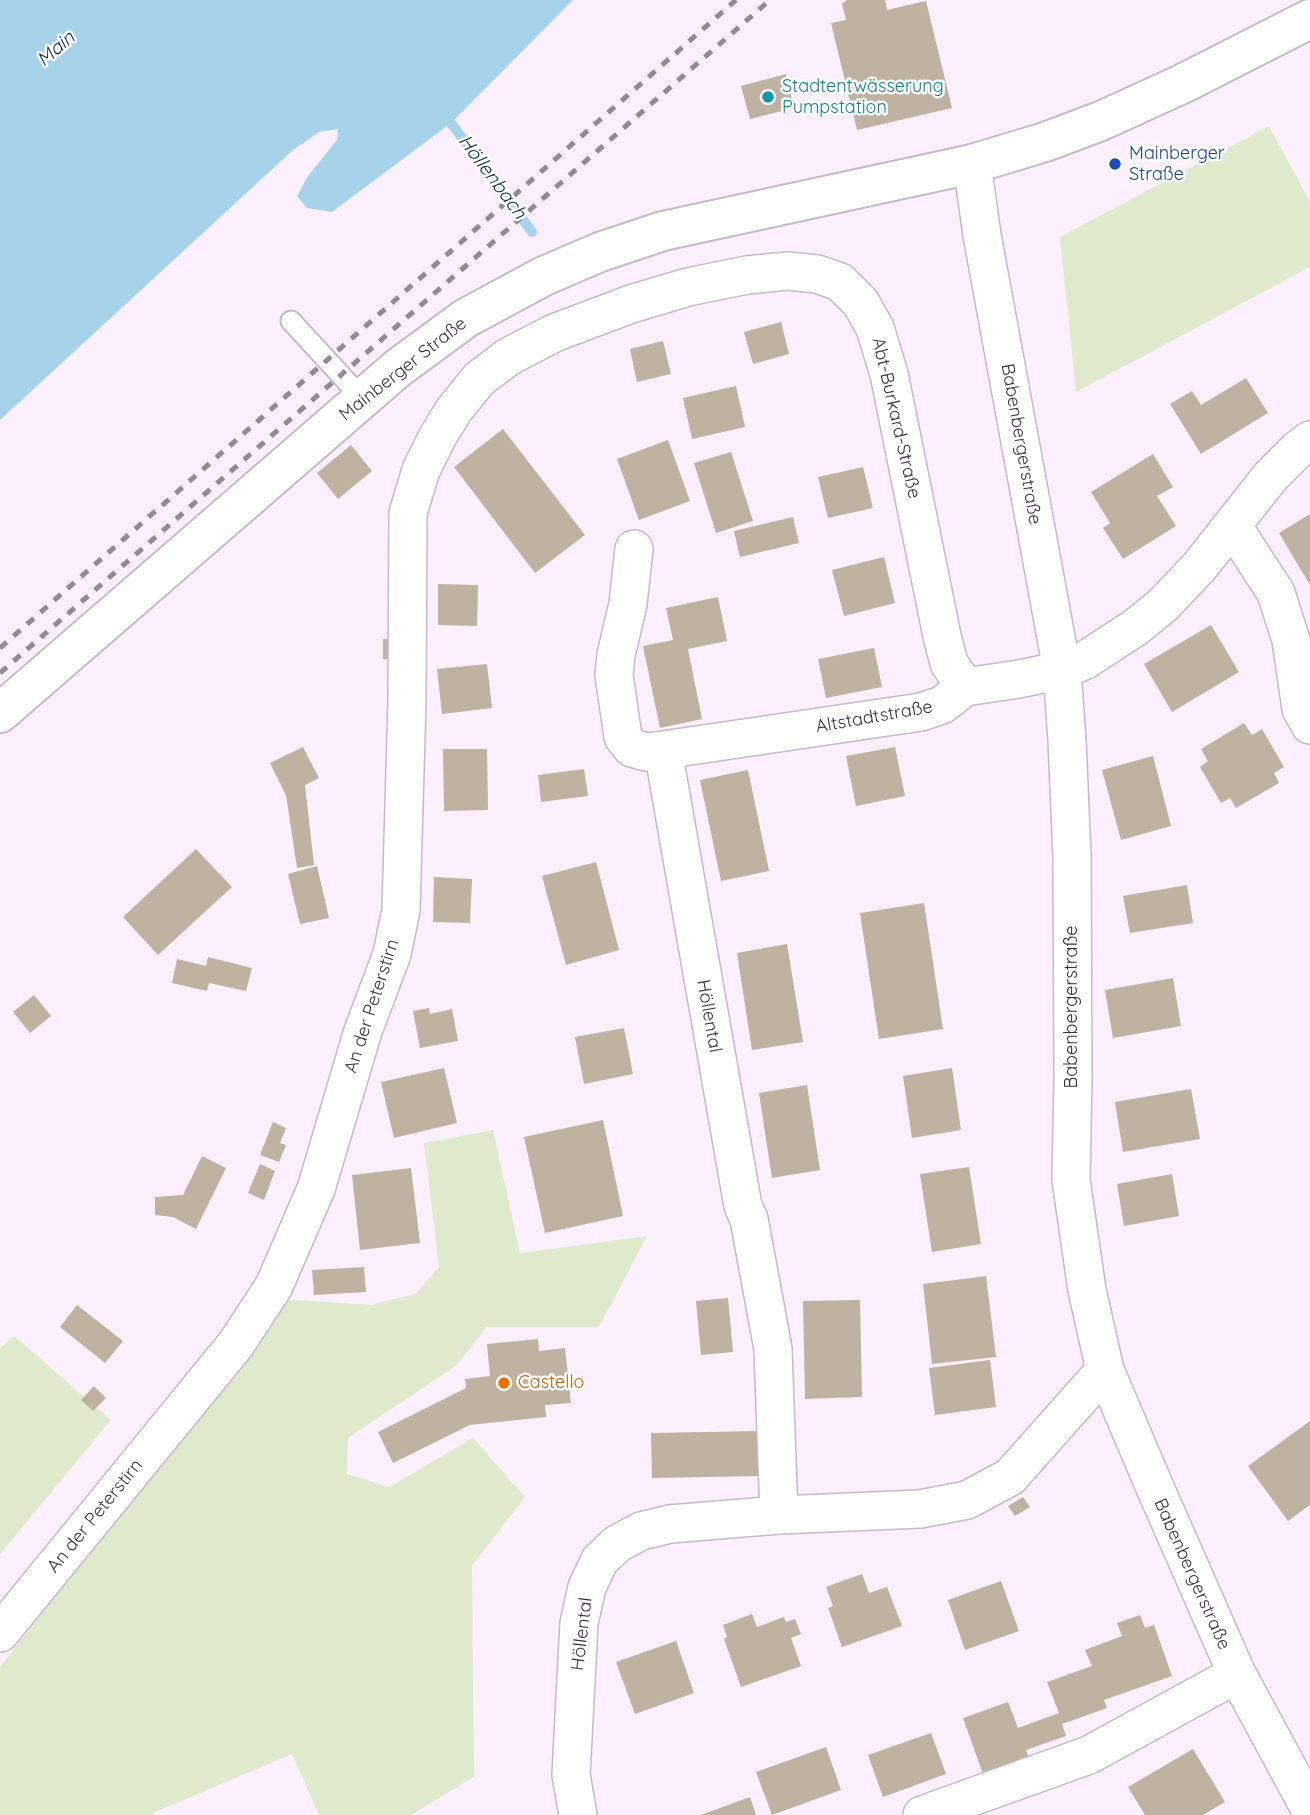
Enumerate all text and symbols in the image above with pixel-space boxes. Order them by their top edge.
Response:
water label: Main [33,27,79,71]
place label: Stadtentwässerung Pumpstation [782,76,944,119]
marker: Stadtentwässerung Pumpstation [760,89,776,105]
water label: Höllenbach [453,131,531,223]
place label: Mainberger Straße [1129,143,1225,186]
marker: Mainberger Straße [1107,156,1123,172]
street label: Mainberger Straße [335,313,471,425]
street label: Abt-Burkard-Straße [867,335,925,501]
street label: Babenbergerstraße [996,362,1046,526]
street label: Altstadtstraße [814,696,934,738]
street label: Babenbergerstraße [1061,925,1083,1089]
street label: An der Peterstirn [340,936,404,1076]
street label: Höllental [692,978,726,1054]
place label: Castello [518,1372,584,1394]
marker: Castello [496,1375,512,1391]
street label: An der Peterstirn [43,1455,147,1577]
street label: Babenbergerstraße [1149,1495,1235,1653]
street label: Höllental [567,1596,597,1672]

